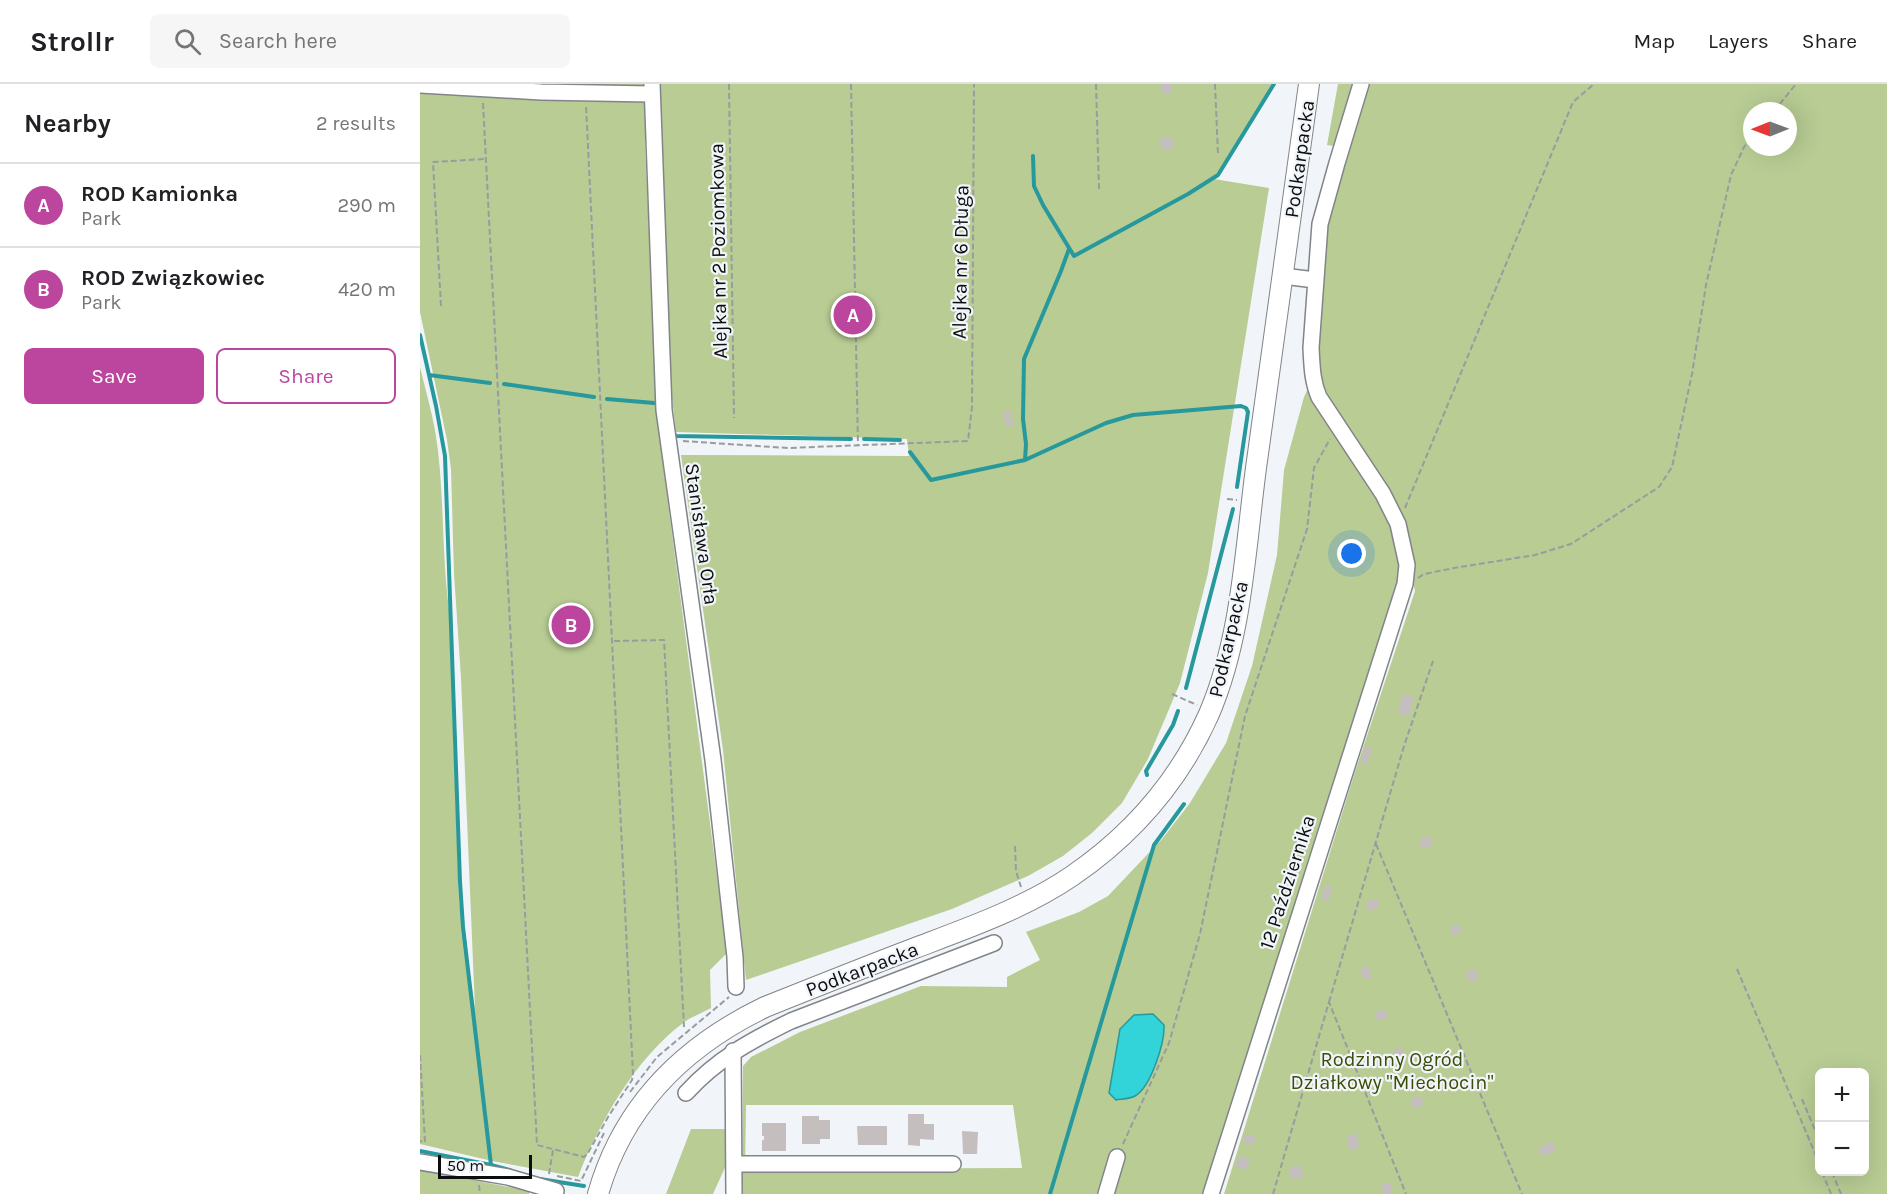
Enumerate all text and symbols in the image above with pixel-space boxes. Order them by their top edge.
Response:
search box [150,14,570,68]
text: Strollr [30,25,114,58]
icon: search [171,25,204,58]
text: Search here [219,28,337,54]
text: Map [1633,29,1675,53]
text: Layers [1708,29,1769,53]
text: Share [1802,29,1857,53]
street label: Podkarpacka [1280,99,1319,219]
north arrow [1743,102,1797,156]
text: Nearby [24,108,111,139]
text: 2 results [316,112,396,135]
street label: Alejka nr 2 Poziomkowa [705,143,732,359]
text: ROD Kamionka [81,181,238,207]
street label: Alejka nr 6 Długa [948,185,973,339]
text: A [37,194,50,217]
text: 290 m [337,194,396,217]
text: Park [81,207,122,230]
text: ROD Związkowiec [81,265,265,291]
text: B [37,278,50,301]
text: 420 m [338,278,396,301]
text: Park [81,291,122,314]
pin: A [834,292,872,338]
button: Save [24,348,204,404]
button: Share [216,348,396,404]
street label: Stanisława Orła [680,462,723,606]
your location [1337,539,1366,568]
street label: Podkarpacka [1204,579,1253,700]
pin: B [552,602,590,648]
street label: 12 Października [1255,812,1320,952]
street label: Podkarpacka [803,937,922,1001]
park label: Rodzinny Ogród Działkowy "Miechocin" [1290,1048,1494,1094]
map controls [1815,1068,1869,1176]
button: + [1815,1068,1869,1122]
button: − [1815,1122,1869,1176]
scale bar [438,1152,532,1180]
text: 50 m [447,1156,484,1175]

